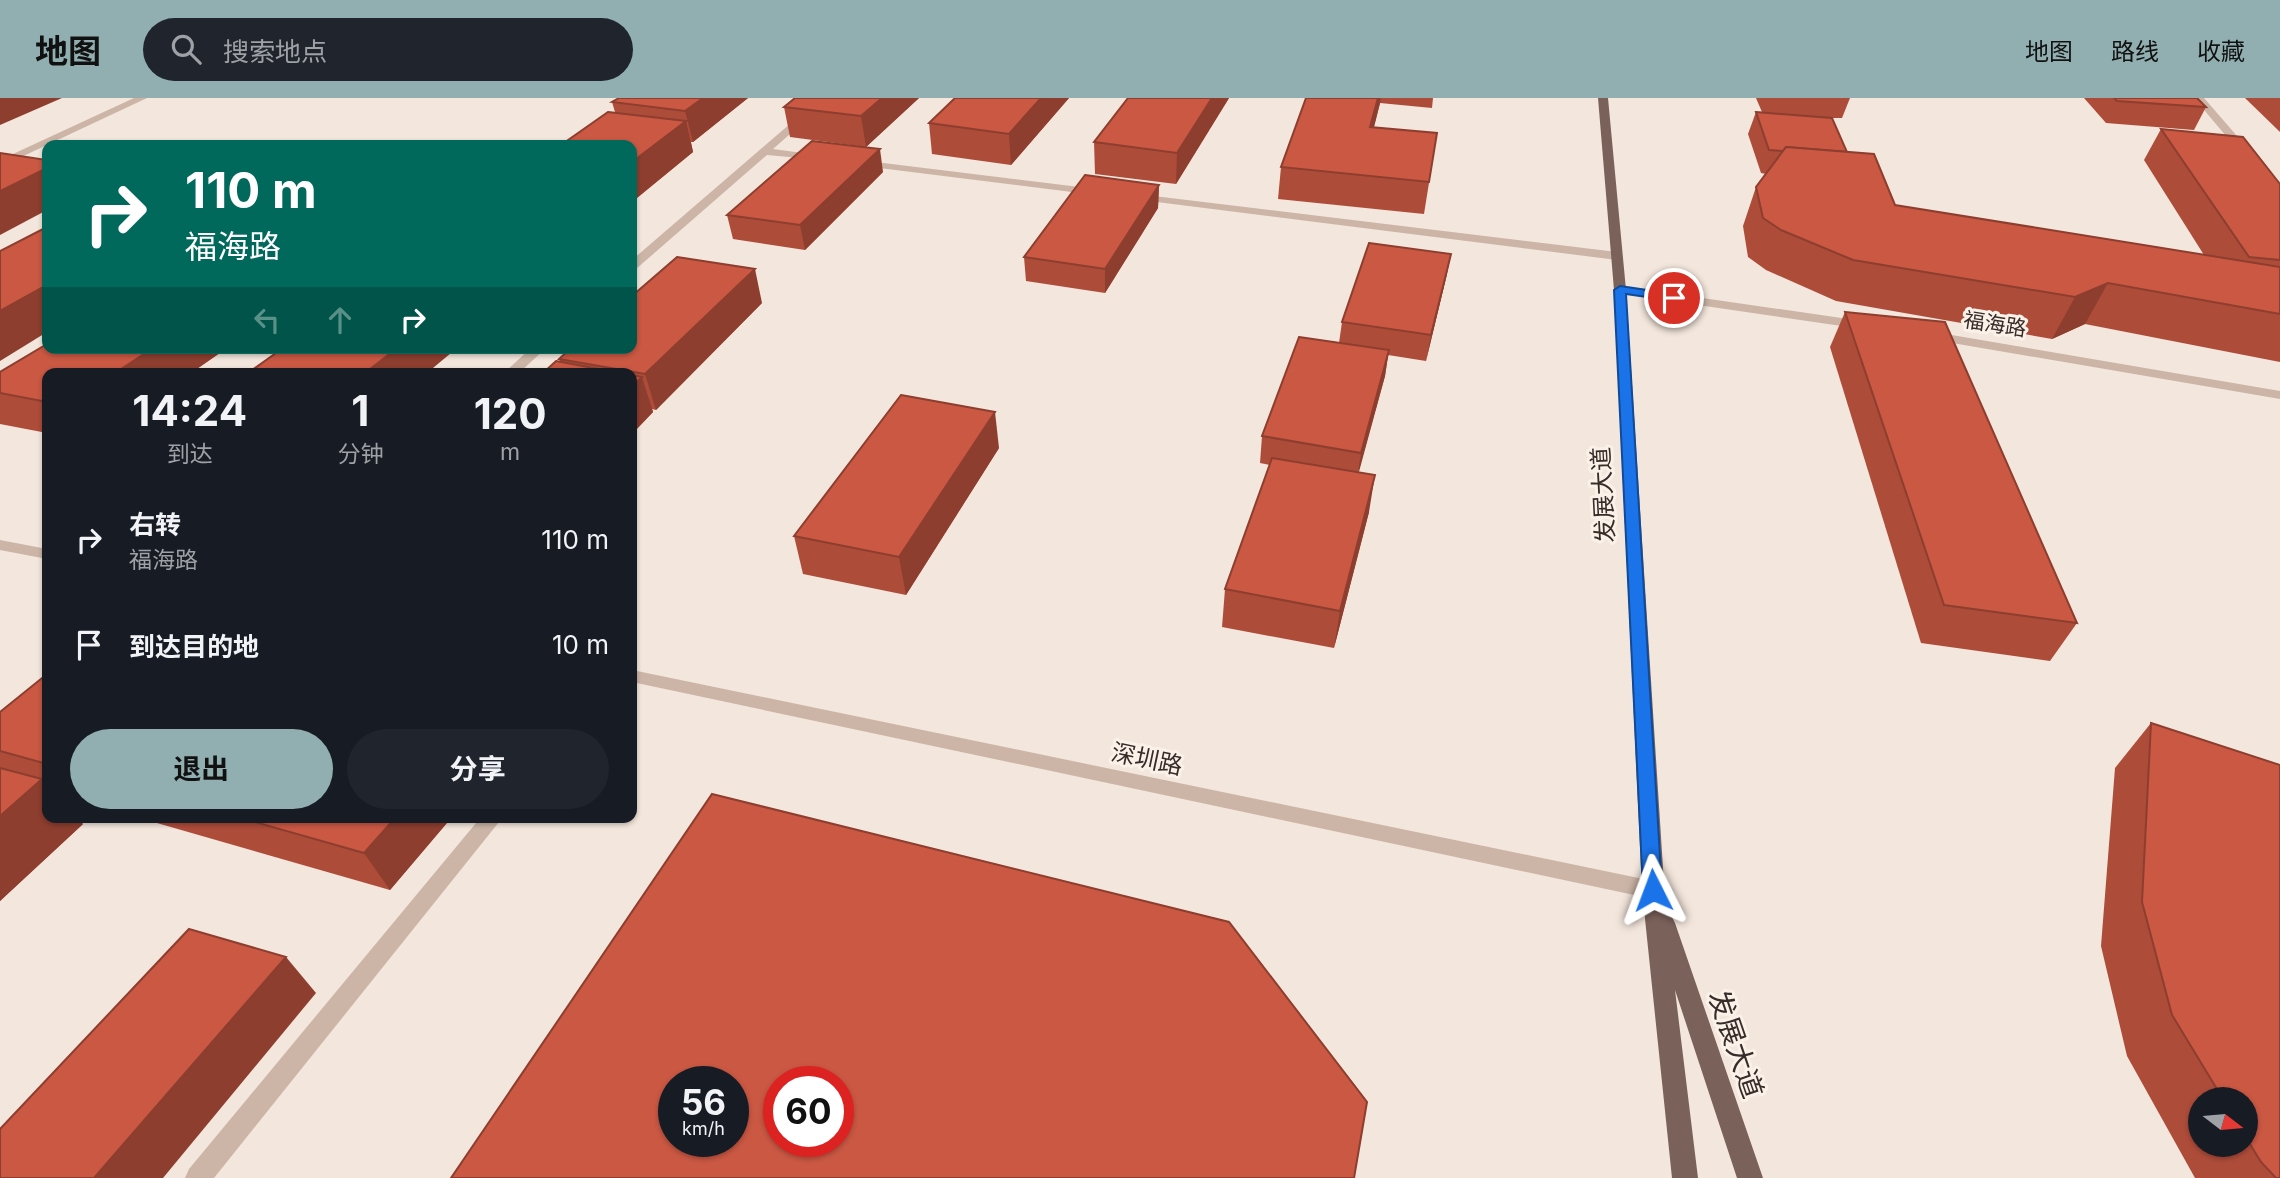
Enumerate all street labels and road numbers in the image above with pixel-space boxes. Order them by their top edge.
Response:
street label: 福海路 [1962,307,2028,341]
street label: 发展大道 [1586,446,1620,544]
street label: 深圳路 [1109,737,1185,781]
street label: 发展大道 [1702,986,1770,1102]

